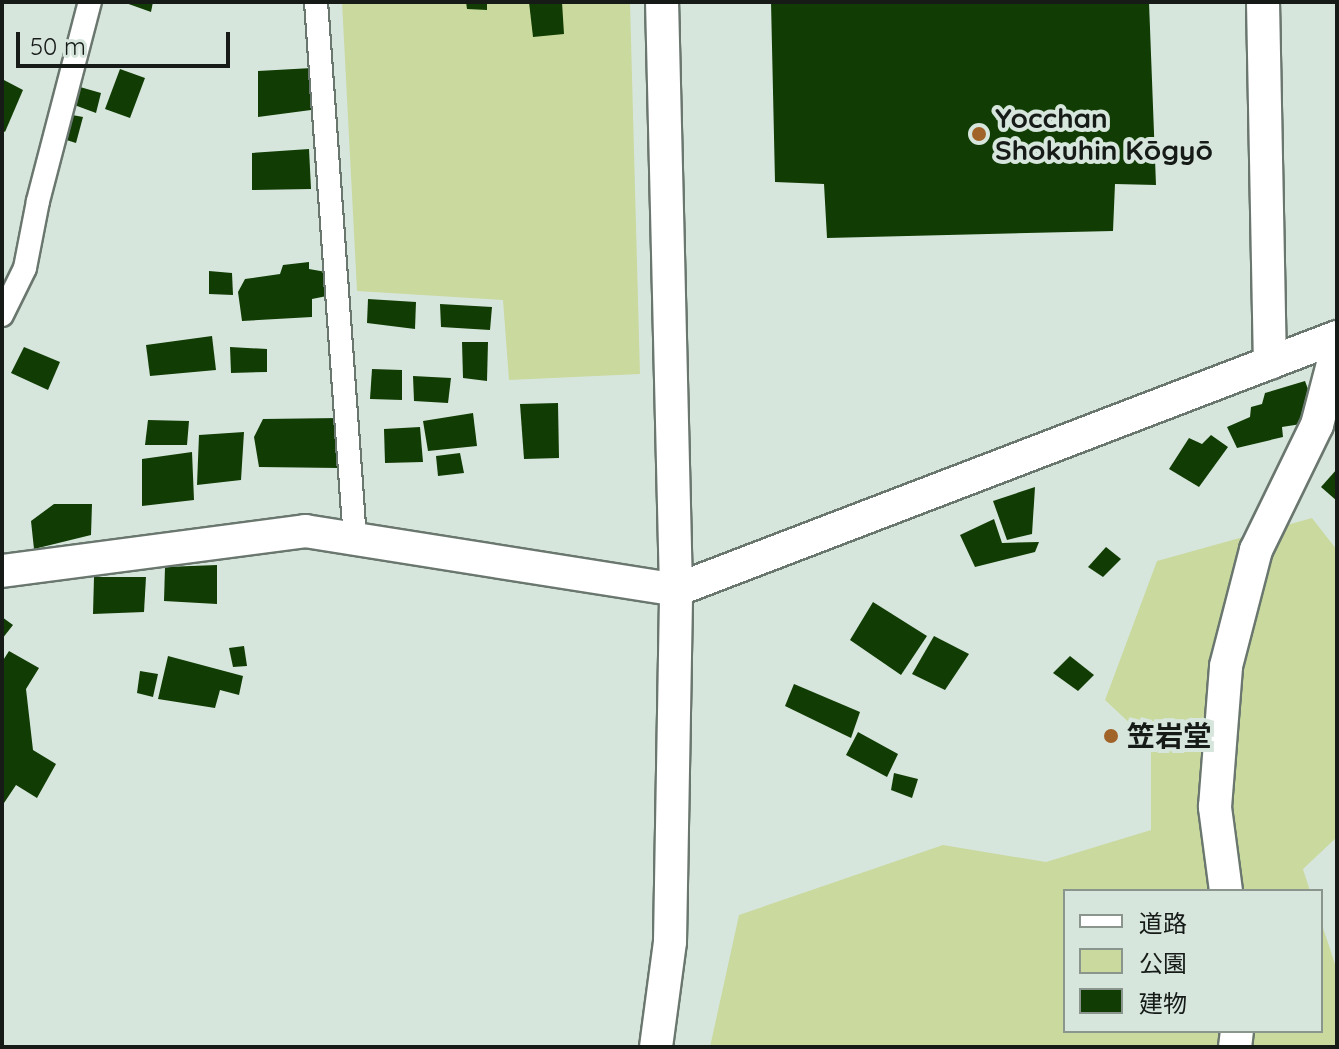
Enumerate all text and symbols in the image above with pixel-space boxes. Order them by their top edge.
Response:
scale bar [20,16,234,66]
text: 50 m [30,31,86,61]
place label: Yocchan Shokuhin Kōgyō [995,101,1213,167]
marker: Yocchan Shokuhin Kōgyō [970,125,988,143]
place label: 笠岩堂 [1127,719,1211,753]
marker: 笠岩堂 [1102,727,1120,745]
legend [1063,889,1323,1033]
text: 道路 [1139,908,1187,938]
text: 公園 [1139,948,1187,978]
text: 建物 [1139,988,1187,1018]

